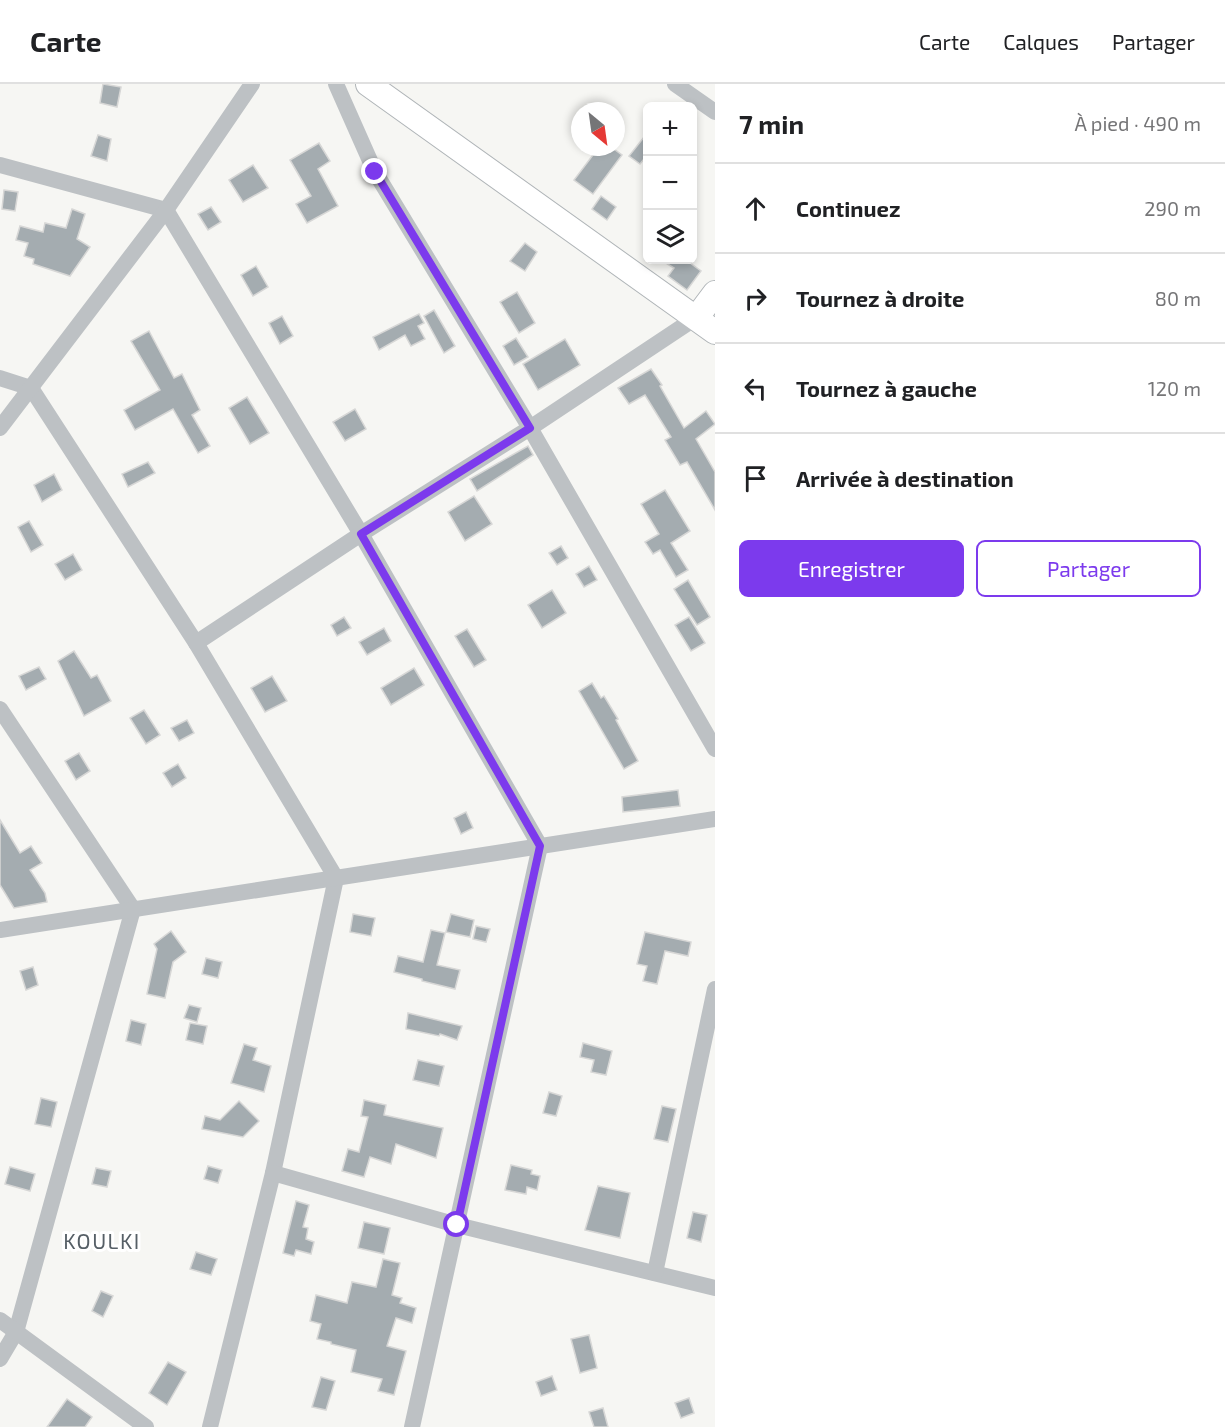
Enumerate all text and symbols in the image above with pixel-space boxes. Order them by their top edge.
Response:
text: Carte [30,24,102,58]
text: Carte [919,29,970,54]
text: Calques [1003,29,1079,54]
text: Partager [1112,29,1195,54]
north arrow [571,102,625,156]
map controls [643,102,697,264]
button: + [643,102,697,156]
text: 7 min [739,108,804,139]
text: À pied · 490 m [1074,111,1201,135]
button: − [643,156,697,210]
route end [361,158,387,184]
icon: ahead [739,192,772,225]
text: Continuez [796,195,900,221]
text: 290 m [1144,196,1201,220]
button: layers [643,210,697,264]
icon: right [739,282,772,315]
text: Tournez à droite [796,285,965,311]
text: 80 m [1155,286,1201,310]
icon: left [739,372,772,405]
text: Tournez à gauche [796,375,977,401]
text: 120 m [1148,376,1201,400]
icon: arrive [739,462,772,495]
text: Arrivée à destination [796,465,1014,491]
button: Enregistrer [739,540,964,597]
button: Partager [976,540,1201,597]
route start [443,1211,469,1237]
district label: KOULKI [63,1228,141,1253]

